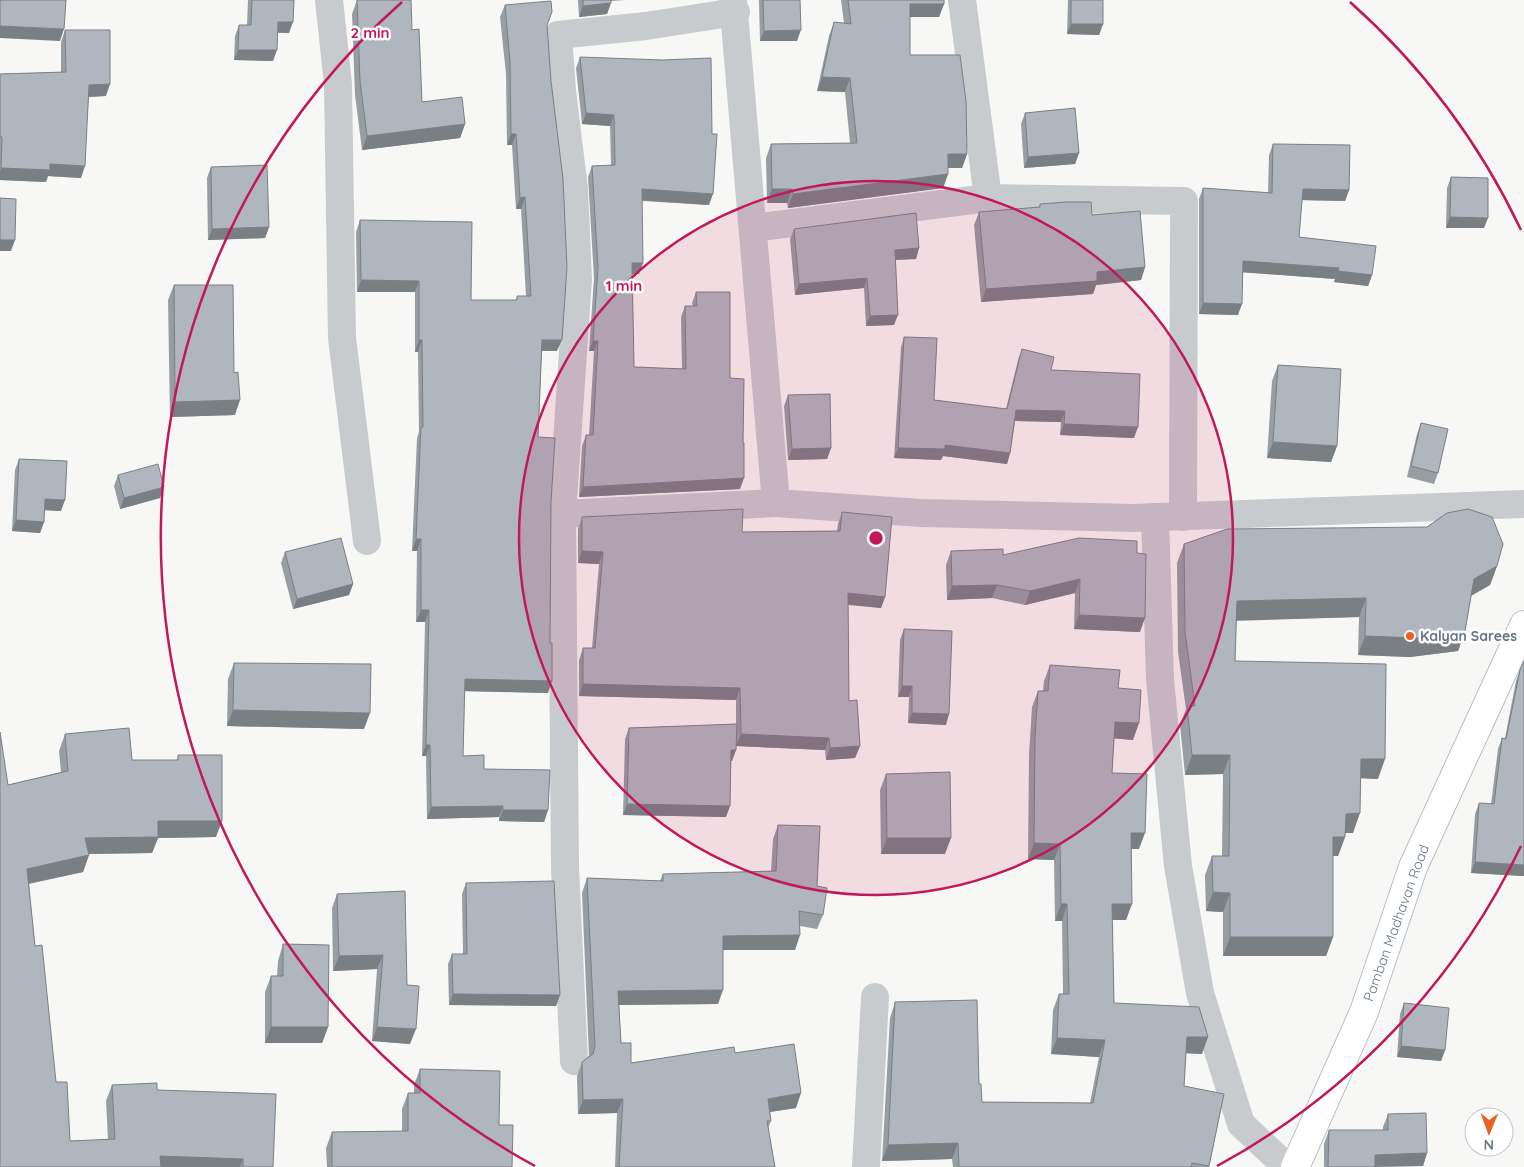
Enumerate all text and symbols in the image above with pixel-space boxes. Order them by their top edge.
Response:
text: 2 min [350,23,390,42]
text: 1 min [606,276,642,295]
centre of rings [867,529,885,547]
place label: Kalyan Sarees [1420,627,1517,645]
marker: Kalyan Sarees [1404,630,1416,642]
street label: Pamban Madhavan Road [1359,842,1433,1004]
north arrow [1464,1107,1514,1157]
text: N [1483,1136,1494,1154]

